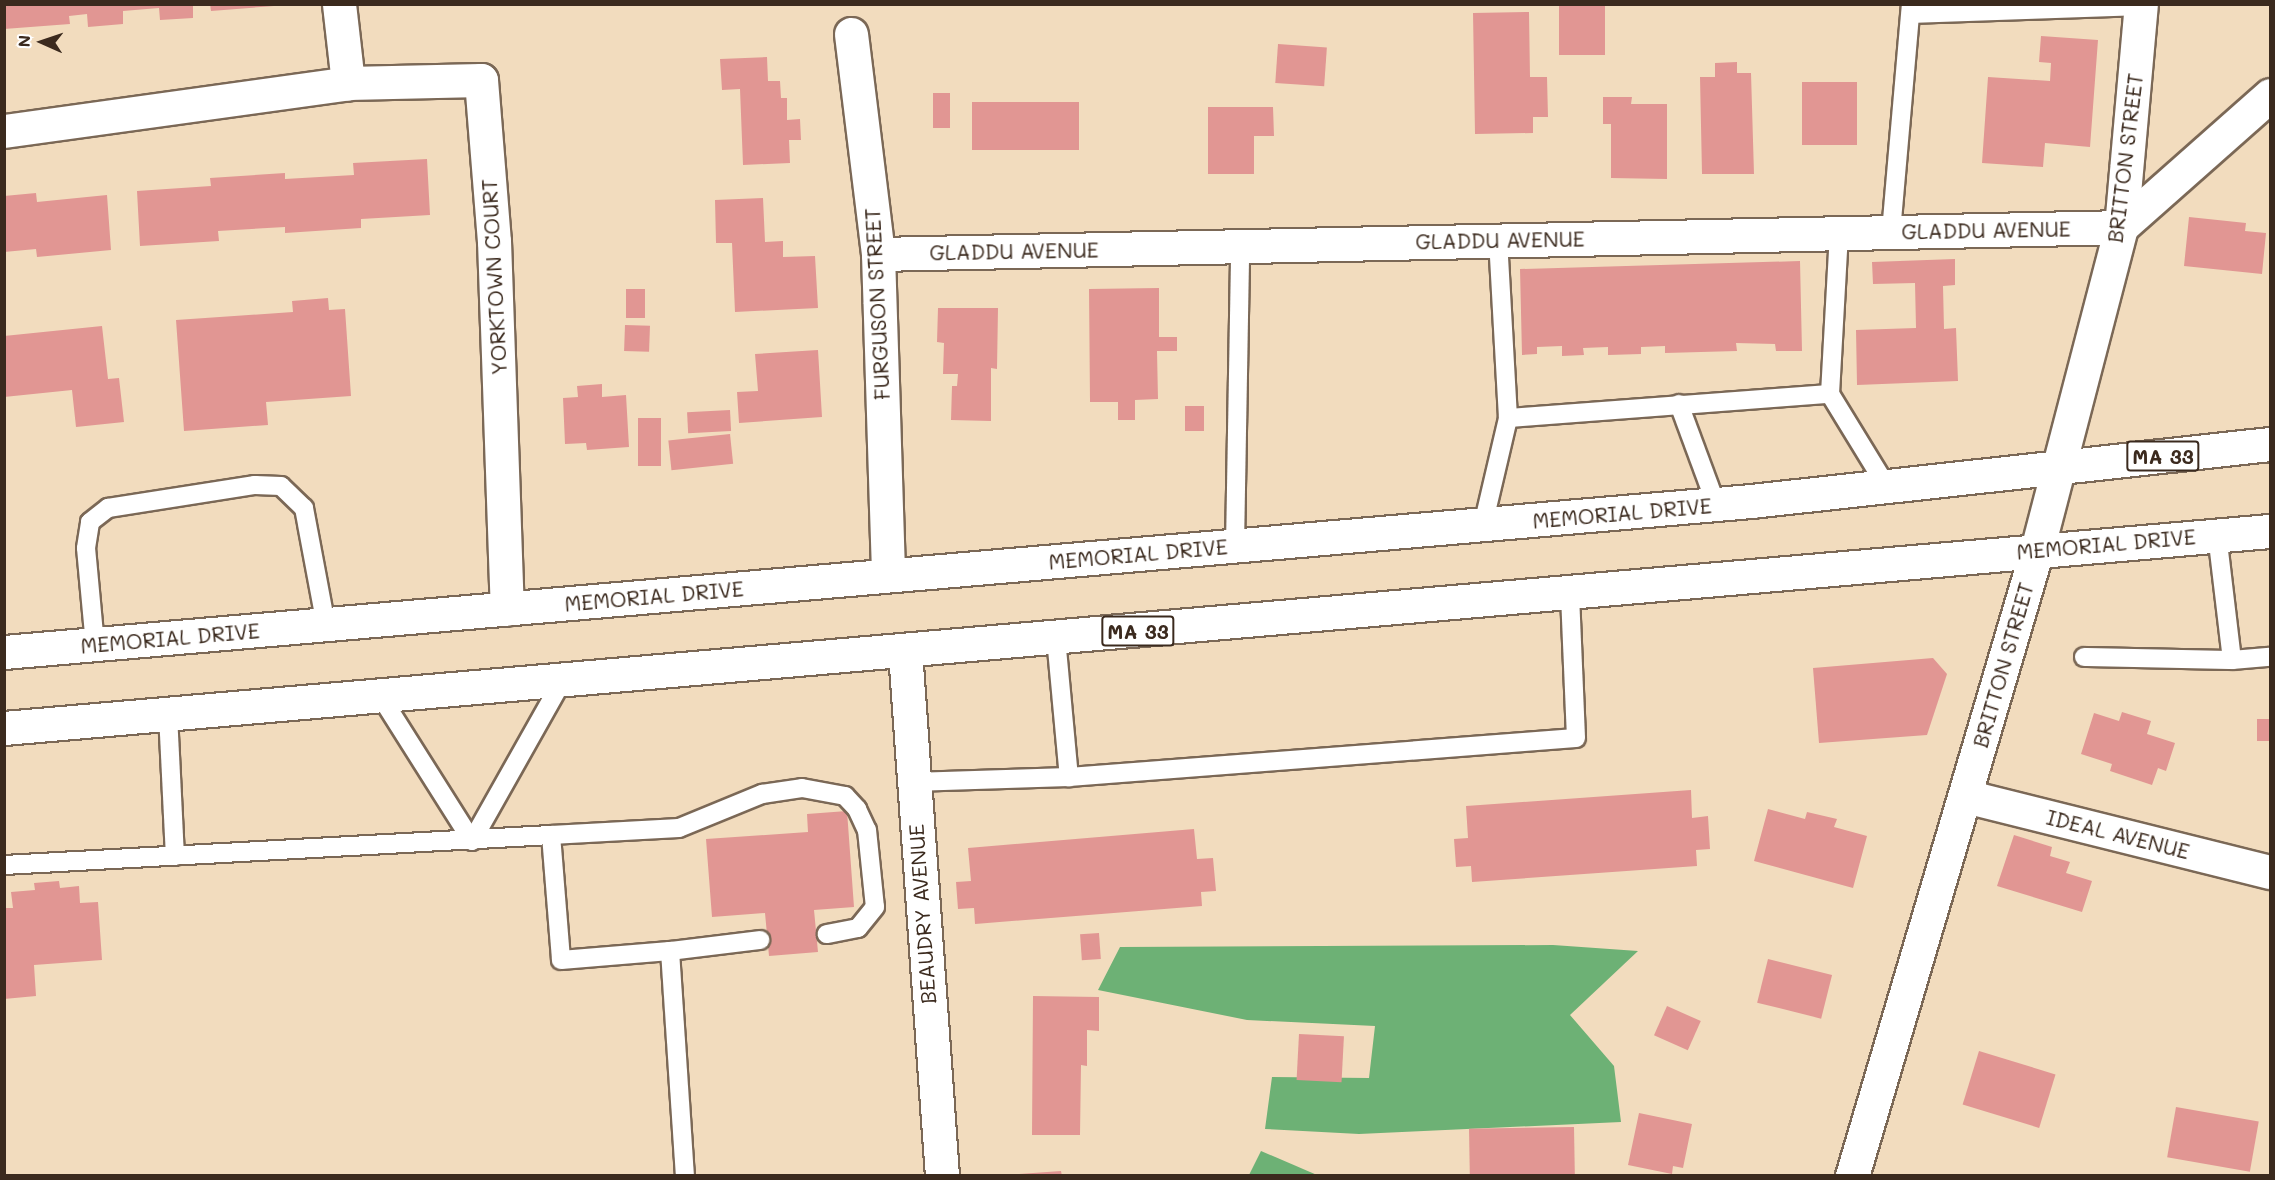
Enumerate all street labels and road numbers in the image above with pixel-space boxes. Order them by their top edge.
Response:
street label: BRITTON STREET [2102,72,2148,244]
street label: YORKTOWN COURT [476,178,512,376]
street label: FURGUSON STREET [859,207,895,401]
street label: GLADDU AVENUE [1901,216,2071,244]
street label: GLADDU AVENUE [1415,226,1585,254]
street label: GLADDU AVENUE [929,237,1099,265]
road number: MA 33 [2126,439,2200,473]
street label: MEMORIAL DRIVE [1531,493,1713,533]
street label: MEMORIAL DRIVE [2015,524,2197,564]
street label: MEMORIAL DRIVE [1047,534,1229,574]
street label: MEMORIAL DRIVE [563,576,745,616]
street label: BRITTON STREET [1967,579,2039,751]
road number: MA 33 [1100,614,1176,648]
street label: MEMORIAL DRIVE [79,618,261,658]
street label: IDEAL AVENUE [2044,804,2192,864]
street label: BEAUDRY AVENUE [903,823,941,1005]

